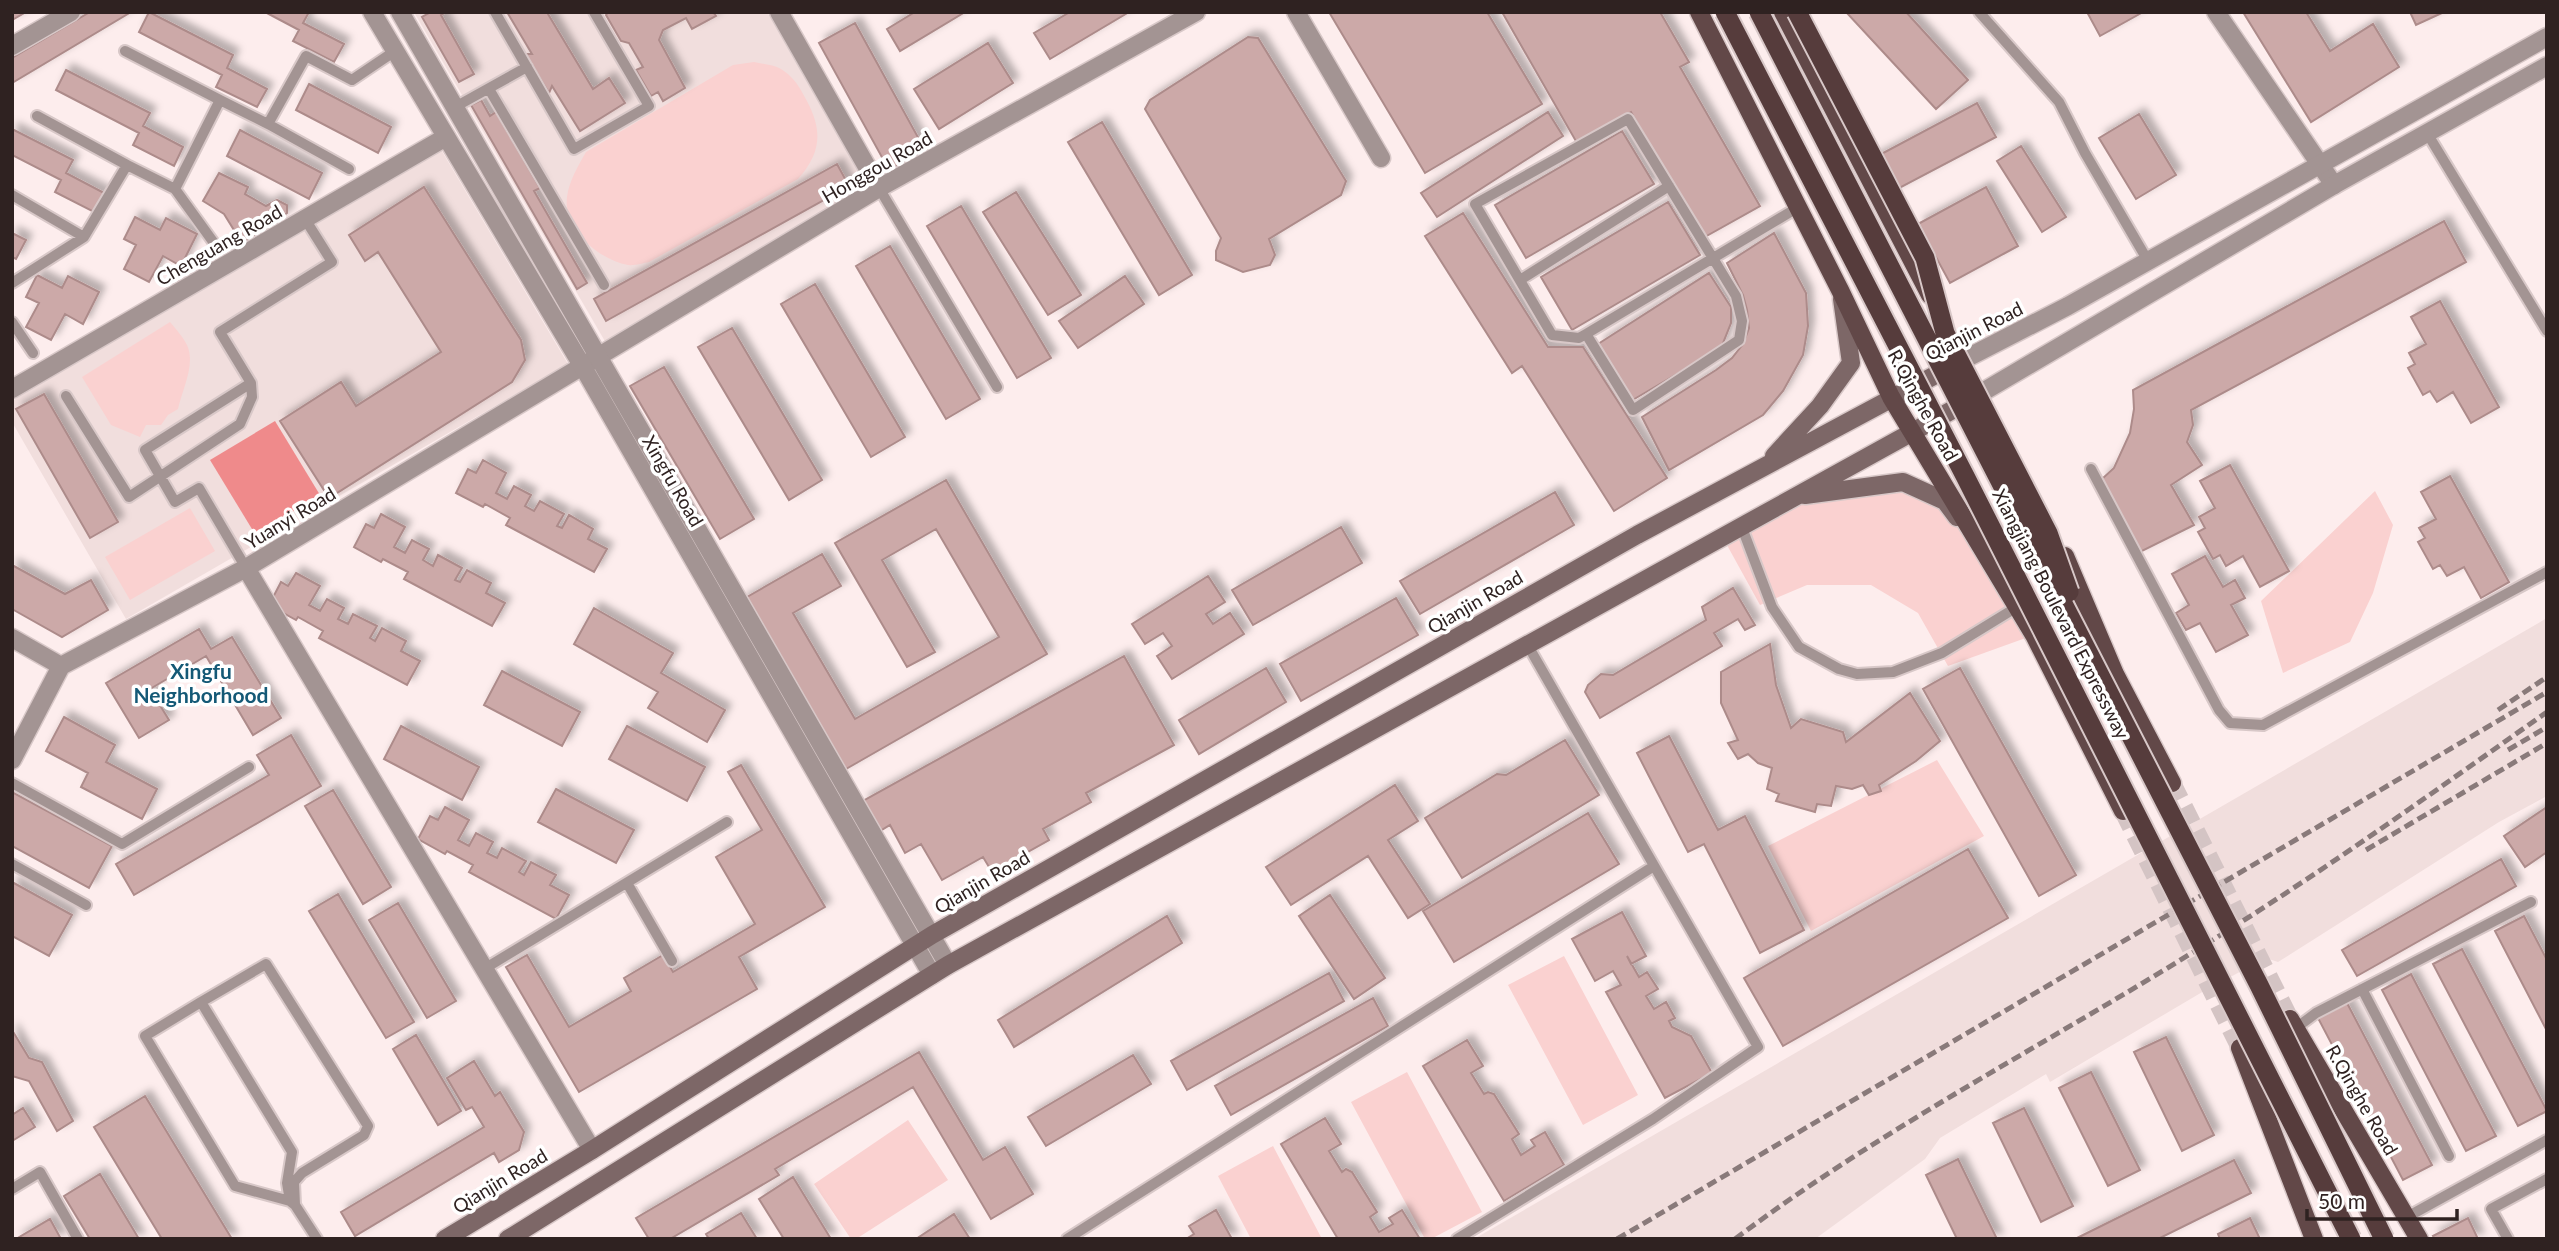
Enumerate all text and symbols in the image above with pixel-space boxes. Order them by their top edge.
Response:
street label: Honggou Road [818,126,936,207]
street label: Chenguang Road [152,199,286,290]
street label: Qianjin Road [1921,296,2026,365]
street label: R.Qinghe Road [1883,345,1963,464]
street label: Xingfu Road [638,431,709,531]
street label: Yuanyi Road [240,481,339,554]
street label: Xiangjiang Boulevard Expressway [1988,485,2135,743]
street label: Qianjin Road [1423,565,1527,638]
district label: Xingfu Neighborhood [133,658,269,707]
street label: Qianjin Road [930,845,1034,918]
street label: R.Qinghe Road [2322,1040,2403,1159]
street label: Qianjin Road [448,1143,551,1218]
scale bar [2307,1178,2458,1222]
text: 50 m [2318,1188,2365,1213]

